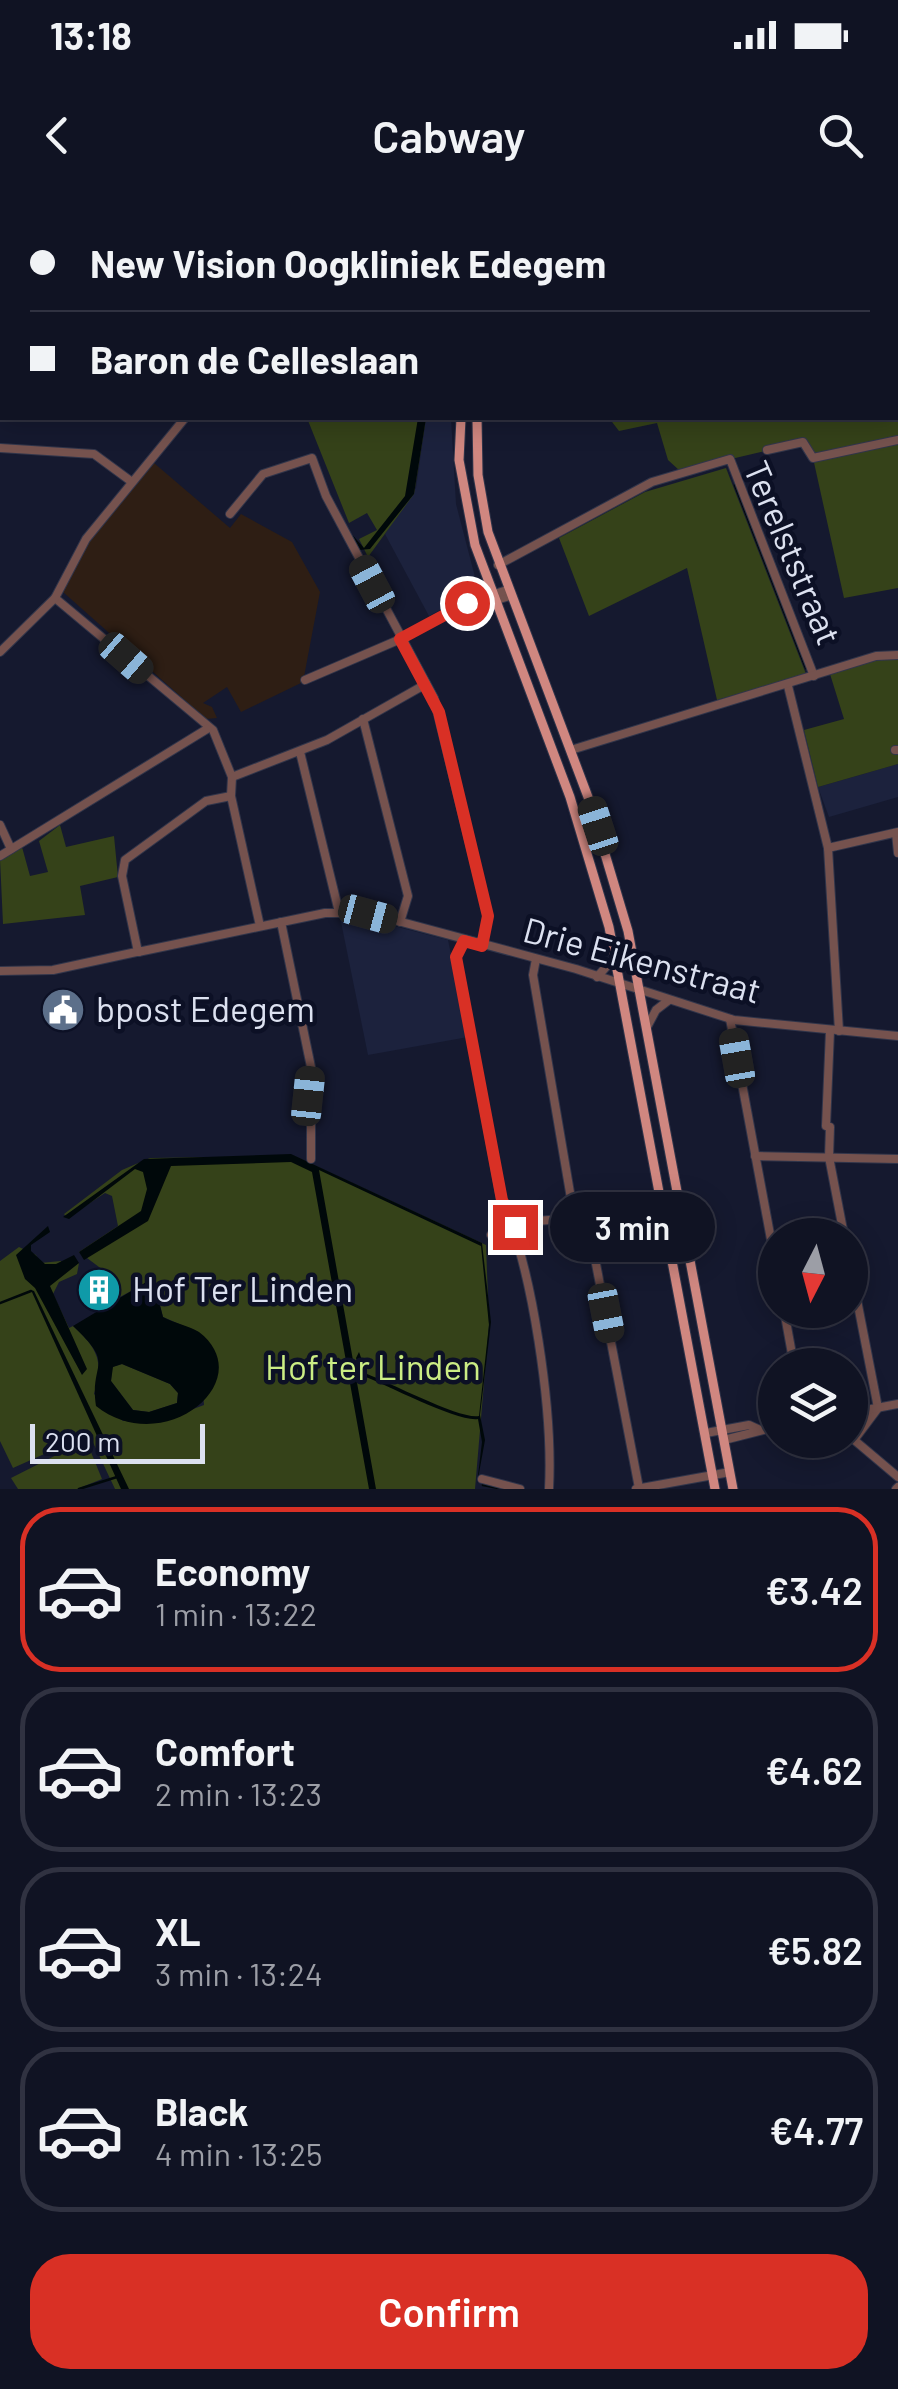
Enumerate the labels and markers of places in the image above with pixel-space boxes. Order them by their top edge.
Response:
public building icon: bpost Edegem [40,987,86,1033]
place label: bpost Edegem [96,987,315,1029]
building icon: Hof Ter Linden [76,1267,122,1313]
place label: Hof Ter Linden [132,1267,353,1309]

